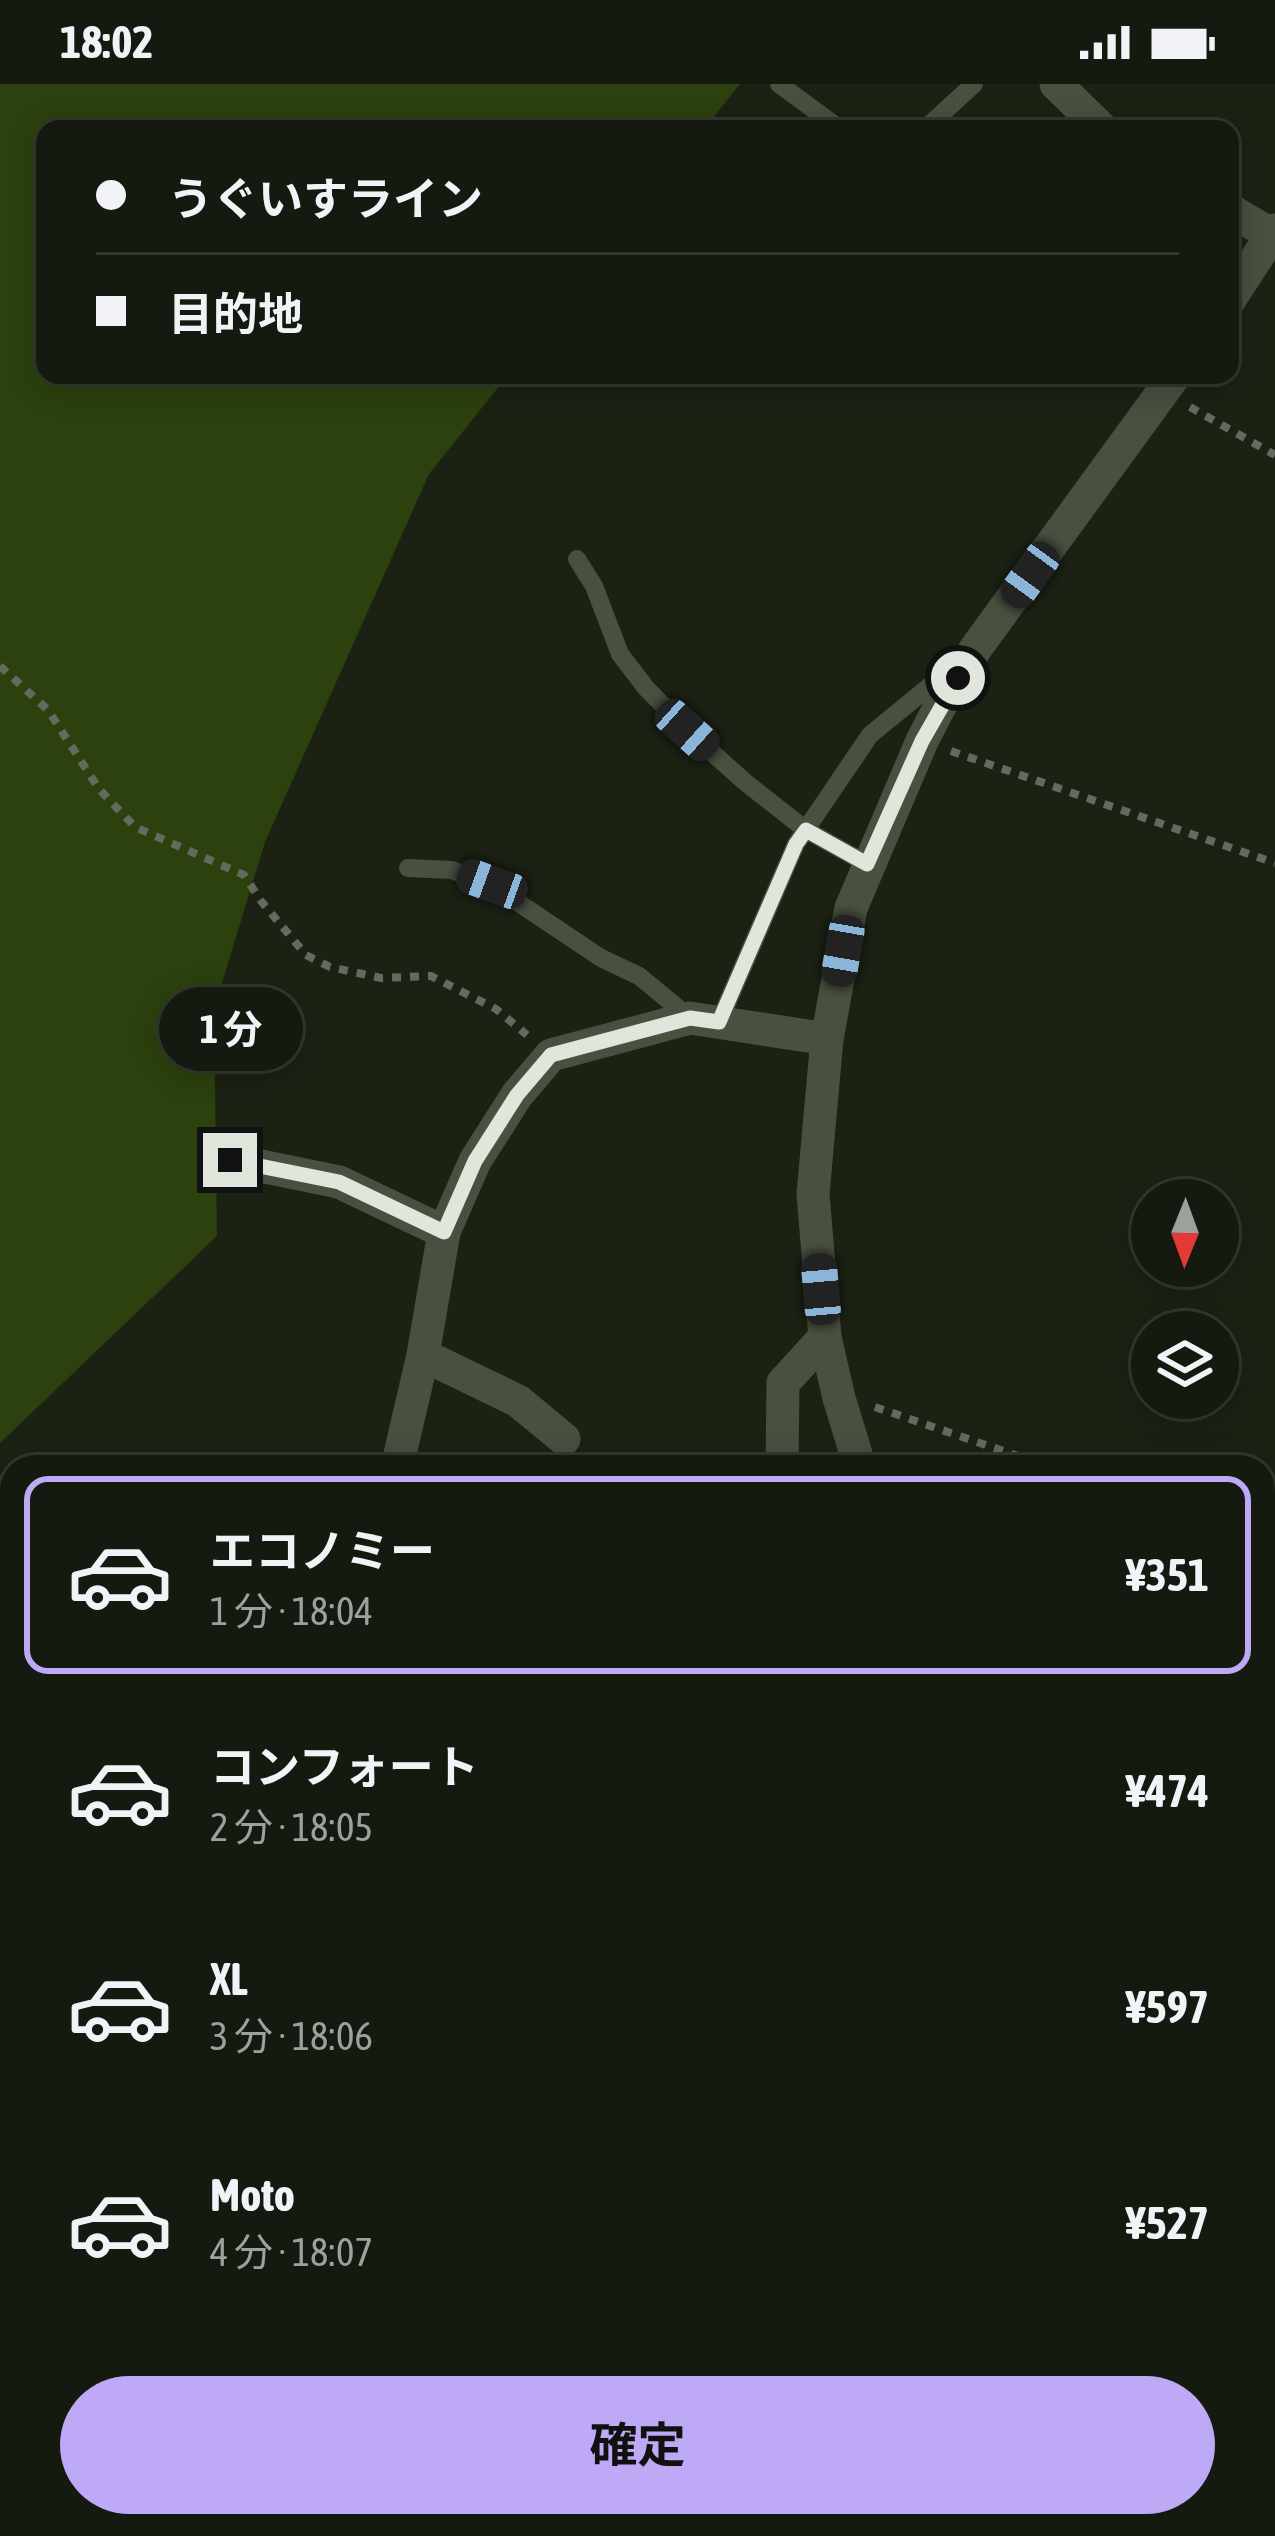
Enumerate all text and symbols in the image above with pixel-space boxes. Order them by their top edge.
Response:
text: 18:02 [60,16,154,68]
text: うぐいすライン [168,173,483,225]
text: 目的地 [168,288,303,340]
car [994,535,1066,615]
route start [931,651,985,705]
car [648,693,726,767]
car [452,855,532,913]
car [819,912,867,990]
callout: 1 分 [158,986,302,1070]
text: 1 分 [200,1007,262,1051]
route end [203,1133,257,1187]
north arrow [1131,1179,1239,1287]
map controls [1131,1179,1239,1419]
car [800,1252,842,1326]
button: layers [1131,1311,1239,1419]
icon: car [66,1521,174,1629]
text: エコノミー [210,1525,435,1577]
text: ¥351 [1126,1549,1209,1601]
text: 1 分 · 18:04 [210,1589,373,1633]
icon: car [66,1737,174,1845]
text: コンフォート [210,1741,479,1793]
text: ¥474 [1126,1765,1209,1817]
text: 2 分 · 18:05 [210,1805,373,1849]
icon: car [66,1953,174,2061]
text: XL [210,1953,248,2005]
text: ¥597 [1126,1981,1209,2033]
text: 3 分 · 18:06 [210,2014,373,2058]
icon: car [66,2169,174,2277]
text: Moto [210,2169,295,2221]
text: ¥527 [1126,2197,1209,2249]
text: 4 分 · 18:07 [210,2230,373,2274]
button: 確定 [60,2376,1215,2514]

